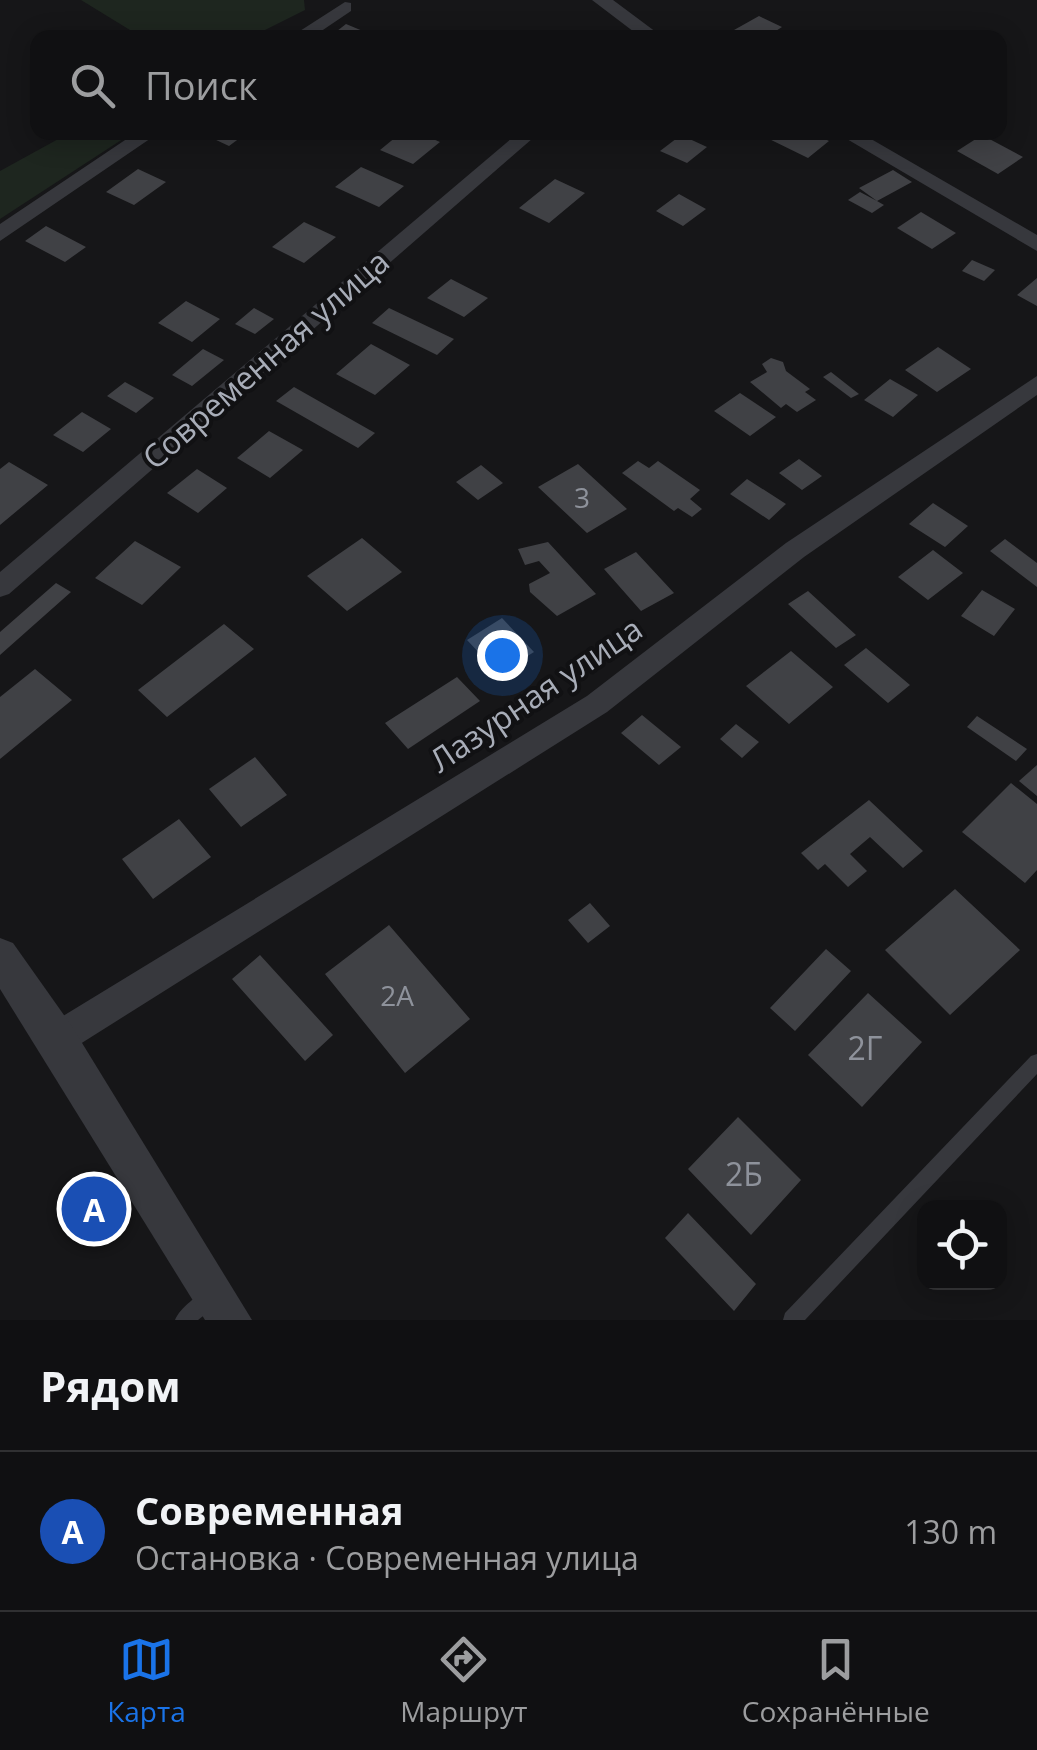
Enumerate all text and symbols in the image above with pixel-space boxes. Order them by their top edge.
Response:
search box [30,30,1007,140]
icon: search [65,58,120,113]
text: Поиск [145,59,258,111]
street label: Современная улица [133,240,397,478]
house number: 3 [574,478,590,516]
street label: Лазурная улица [420,607,650,781]
your location [477,630,528,681]
house number: 2А [380,976,414,1014]
house number: 2Г [848,1026,882,1069]
house number: 2Б [725,1152,763,1195]
pin: A [62,1172,126,1246]
map controls [917,1200,1007,1290]
button: locate [917,1200,1007,1290]
text: Рядом [40,1357,181,1414]
text: Современная [135,1484,403,1536]
text: A [61,1510,84,1553]
text: 130 m [904,1510,997,1553]
text: Остановка · Современная улица [135,1536,639,1579]
tab: Карта [107,1632,186,1730]
tab: Маршрут [400,1632,527,1730]
tab: Сохранённые [742,1632,930,1730]

